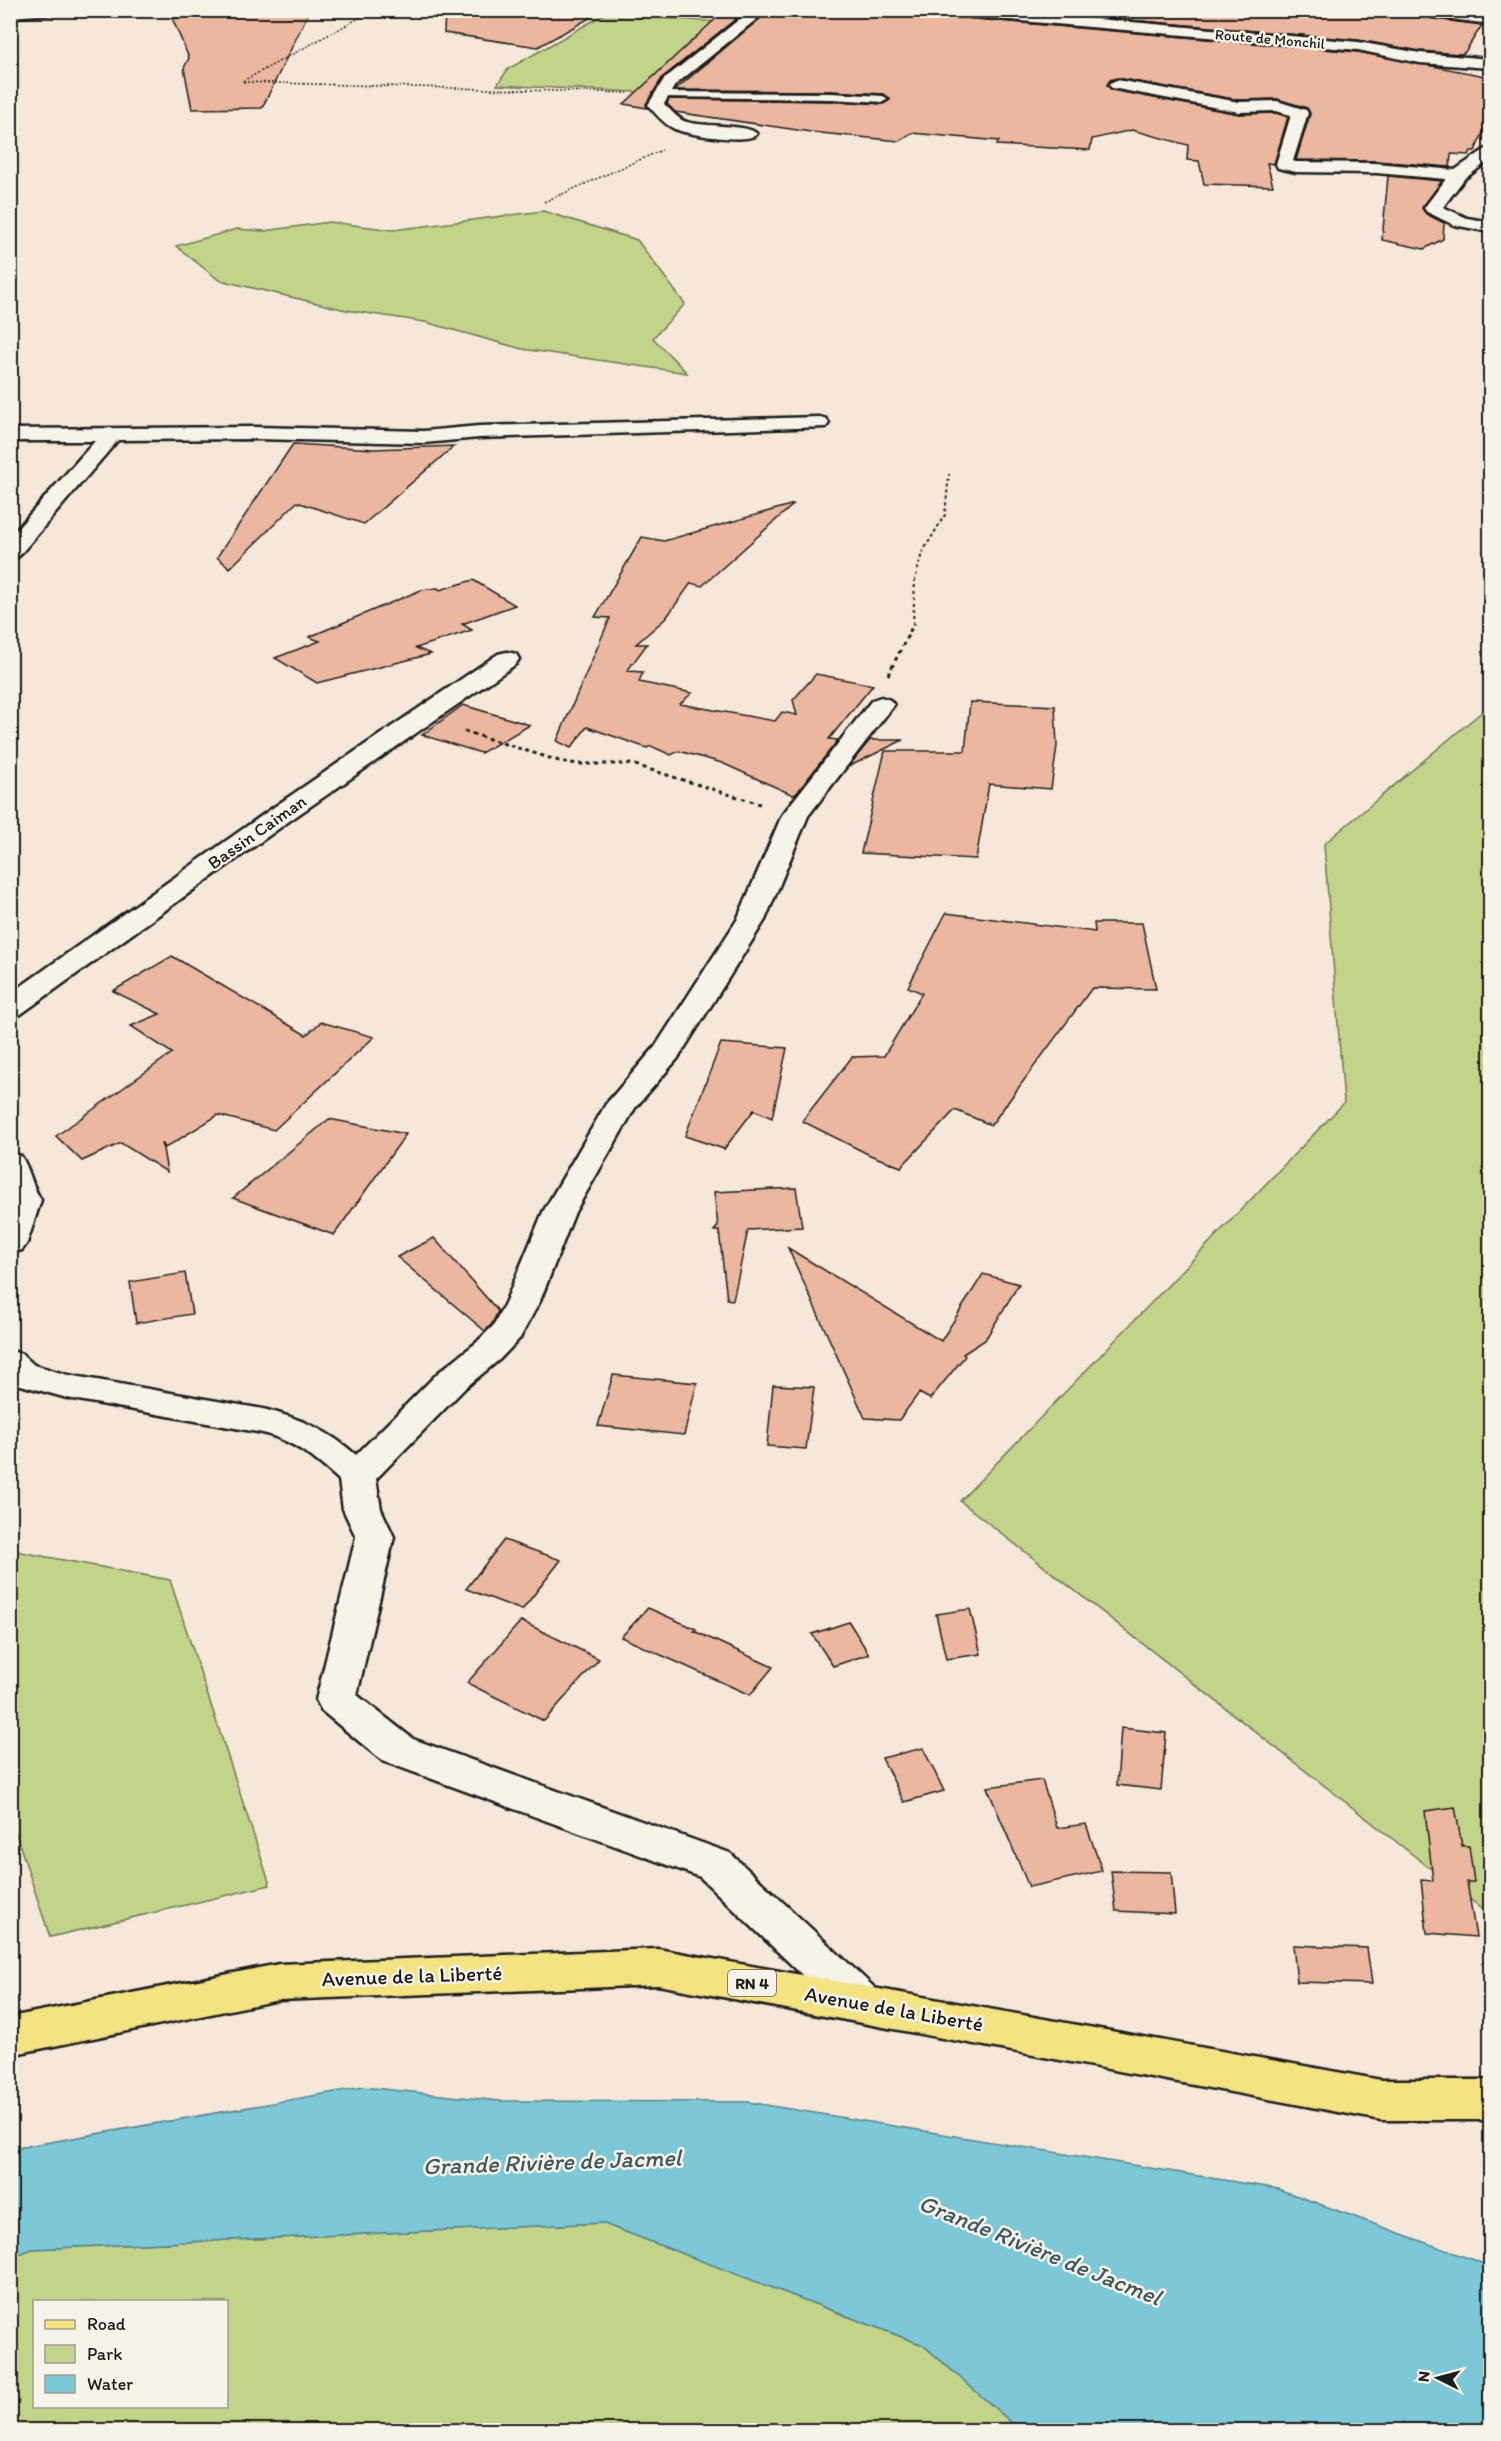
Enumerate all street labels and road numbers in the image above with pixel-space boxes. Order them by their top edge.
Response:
street label: Route de Monchil [1214,25,1326,53]
street label: Bassin Caiman [204,790,311,874]
street label: Avenue de la Liberté [321,1960,503,1991]
road number: RN 4 [728,1970,776,1996]
street label: Avenue de la Liberté [803,1981,985,2037]

